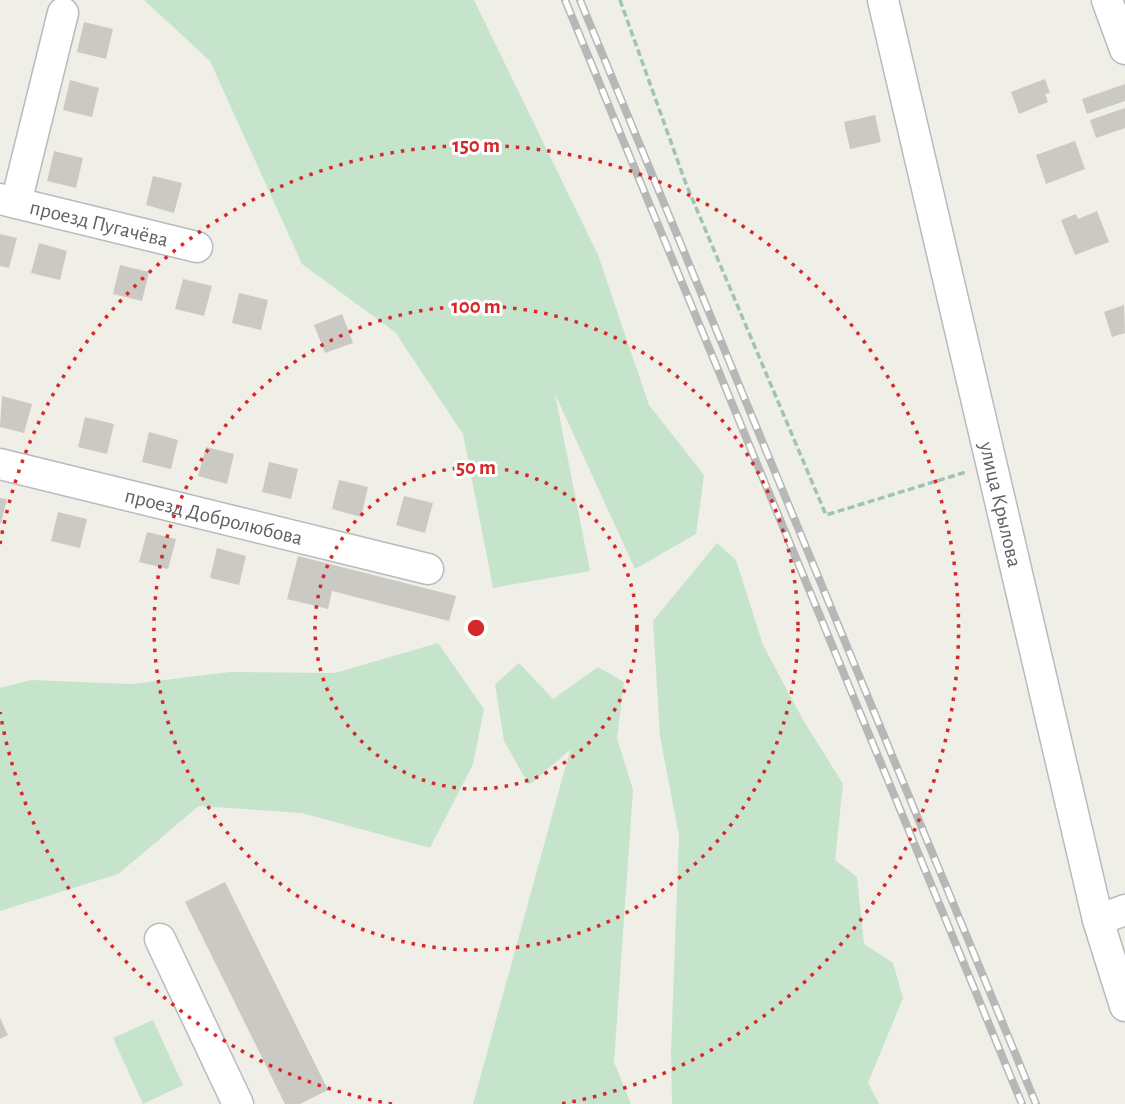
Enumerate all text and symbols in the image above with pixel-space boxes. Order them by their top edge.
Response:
text: 150 m [452,135,500,156]
street label: проезд Пугачёва [28,197,171,251]
text: 100 m [451,296,501,317]
street label: улица Крылова [975,439,1025,570]
text: 50 m [456,457,496,478]
street label: проезд Добролюбова [122,485,305,549]
centre of rings [464,616,488,640]

